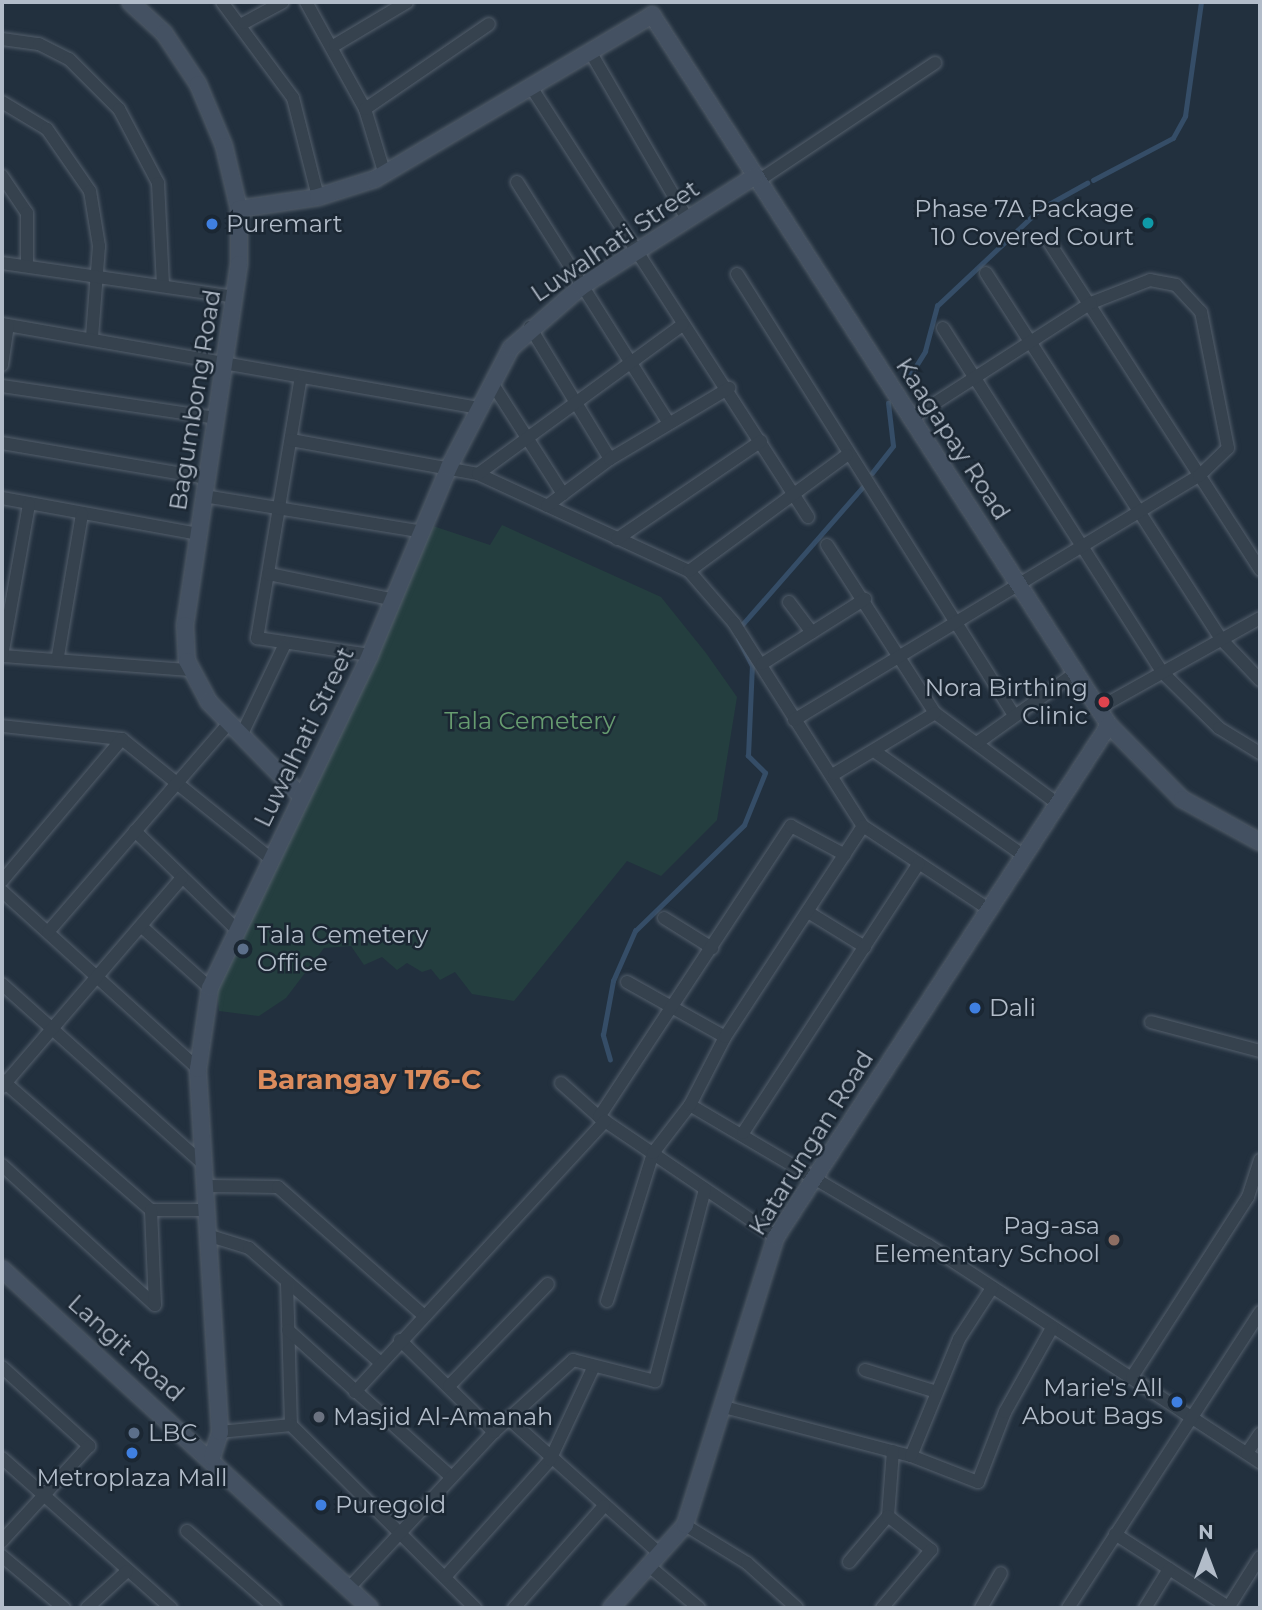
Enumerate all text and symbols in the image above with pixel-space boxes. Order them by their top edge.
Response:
street label: Luwalhati Street [525,174,705,308]
place label: Phase 7A Package 10 Covered Court [914,195,1134,251]
place label: Puremart [226,210,343,238]
marker: Phase 7A Package 10 Covered Court [1140,215,1156,231]
marker: Puremart [204,216,220,232]
street label: Bagumbong Road [163,287,227,513]
street label: Kaagapay Road [890,352,1016,526]
street label: Luwalhati Street [248,642,360,832]
place label: Nora Birthing Clinic [925,674,1088,730]
marker: Nora Birthing Clinic [1094,692,1114,712]
park label: Tala Cemetery [444,707,616,735]
place label: Tala Cemetery Office [257,921,428,977]
marker: Tala Cemetery Office [235,941,251,957]
place label: Dali [989,994,1036,1022]
marker: Dali [967,1000,983,1016]
street label: Katarungan Road [743,1045,879,1241]
district label: Barangay 176-C [257,1062,481,1096]
place label: Pag-asa Elementary School [874,1212,1100,1268]
marker: Pag-asa Elementary School [1106,1232,1122,1248]
street label: Langit Road [62,1288,190,1408]
place label: Marie's All About Bags [1022,1374,1163,1430]
marker: Marie's All About Bags [1169,1394,1185,1410]
place label: Masjid Al-Amanah [333,1403,553,1431]
marker: Masjid Al-Amanah [311,1409,327,1425]
place label: LBC [148,1419,197,1447]
marker: LBC [126,1425,142,1441]
marker: Metroplaza Mall [124,1445,140,1461]
place label: Metroplaza Mall [36,1464,228,1492]
place label: Puregold [335,1491,446,1519]
marker: Puregold [313,1497,329,1513]
north arrow [1171,1519,1241,1589]
text: N [1198,1521,1214,1544]

